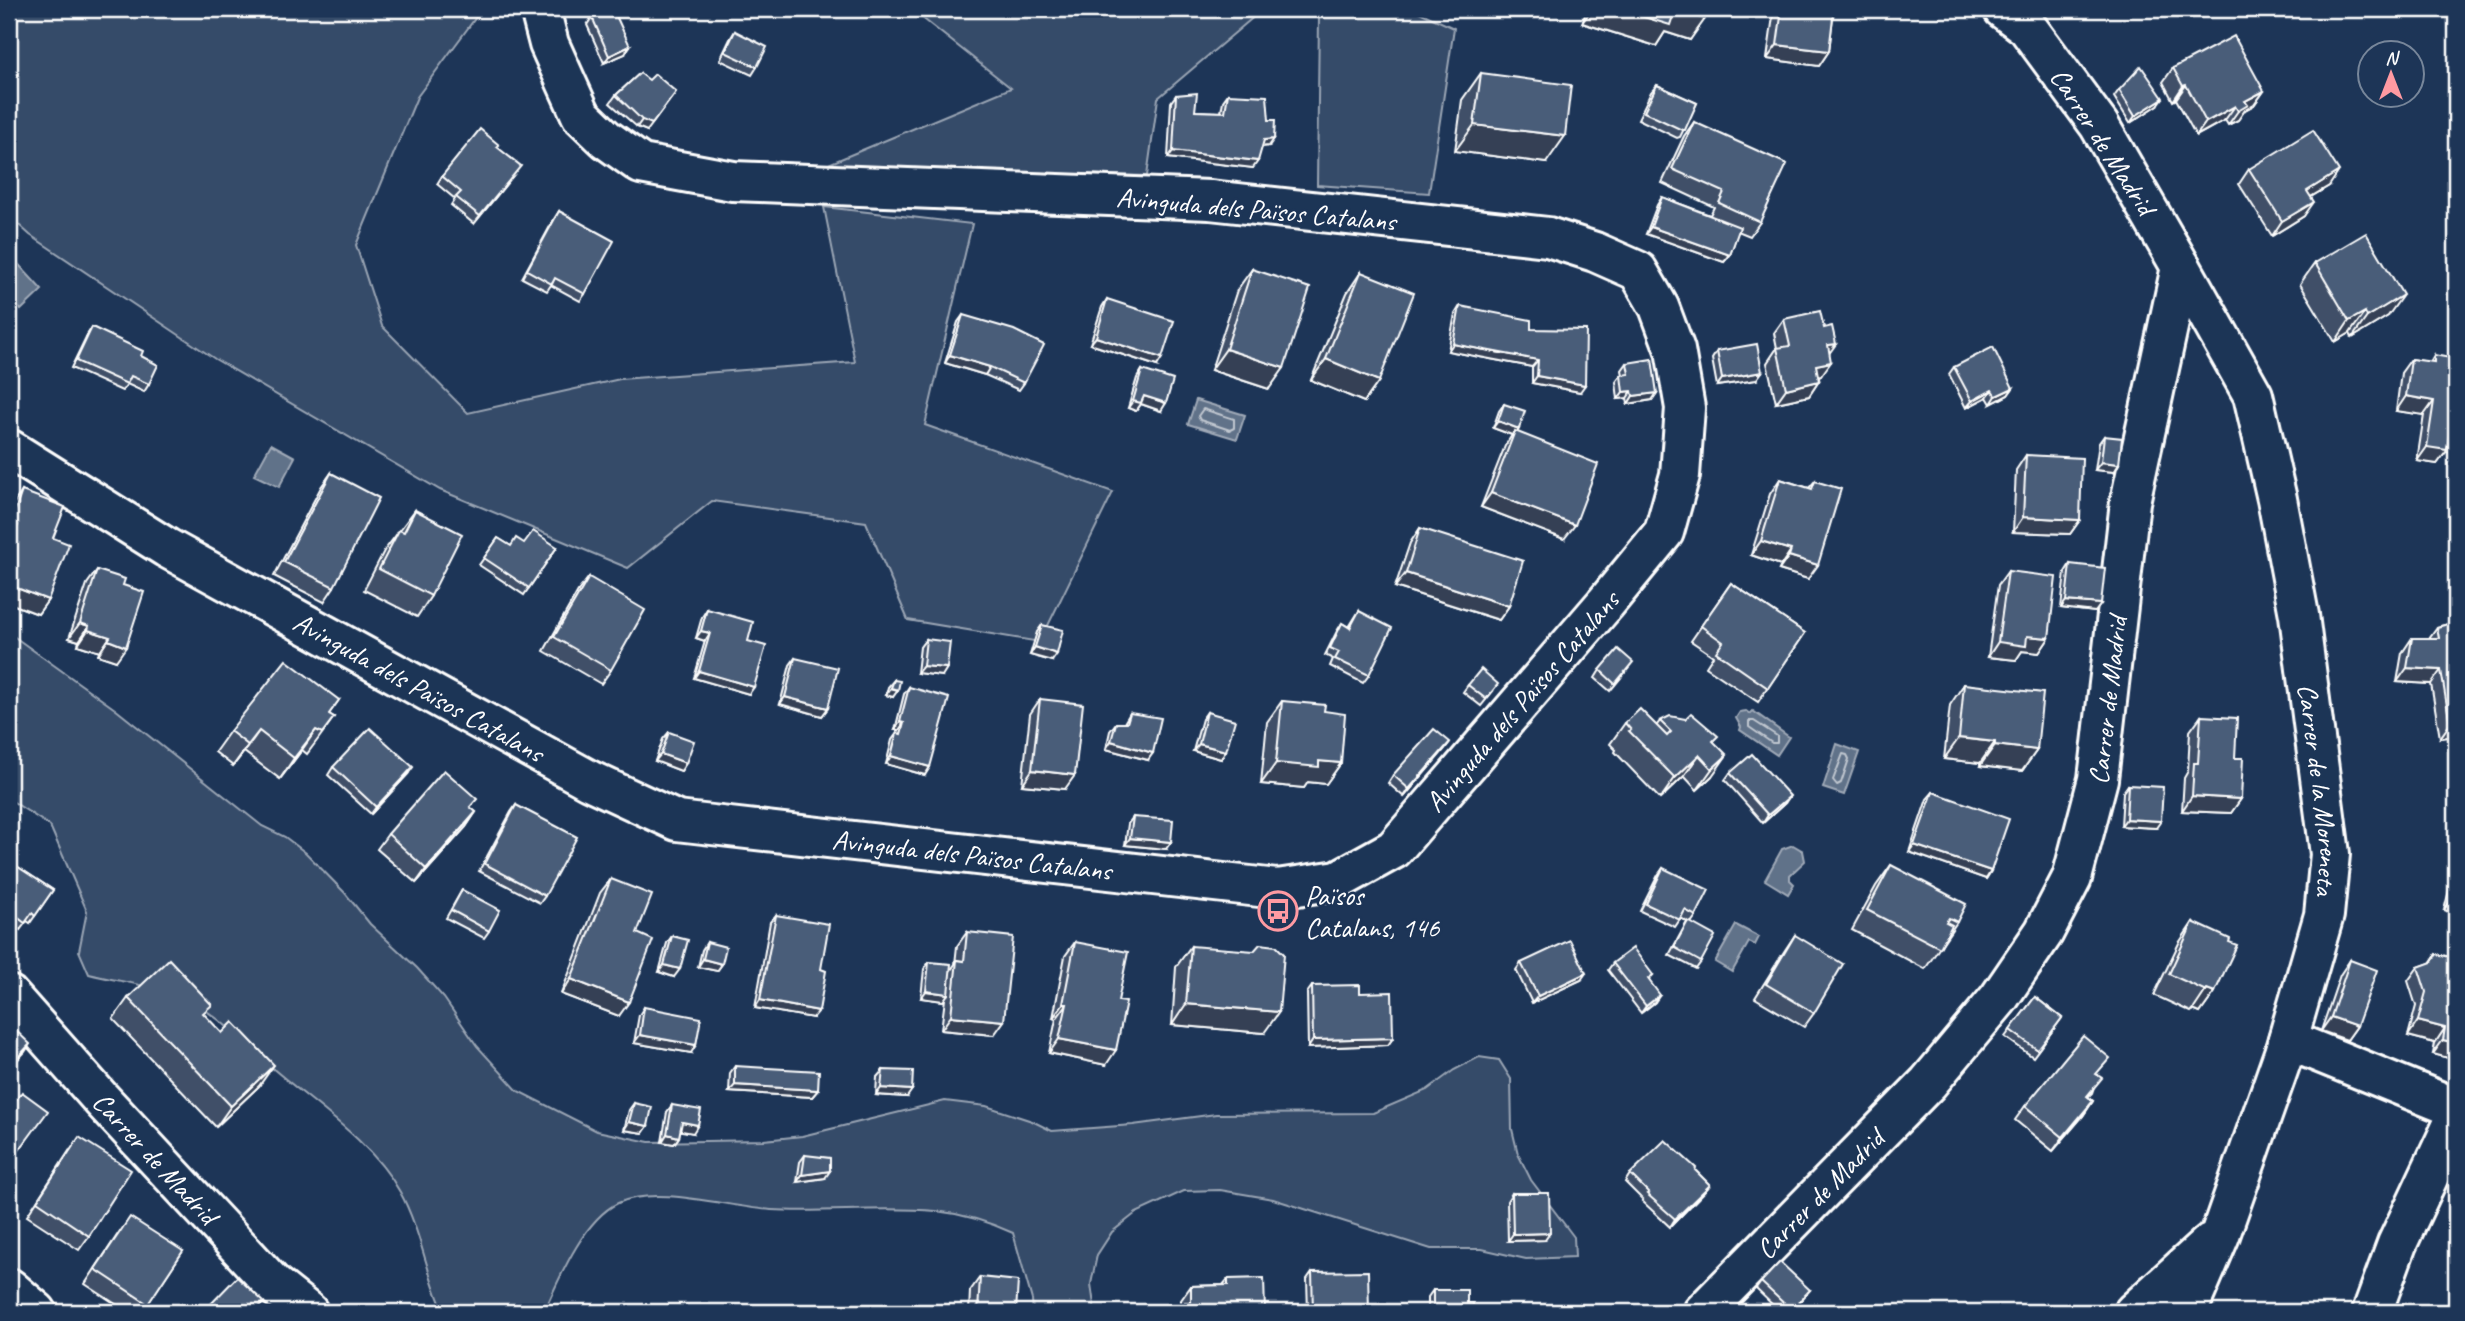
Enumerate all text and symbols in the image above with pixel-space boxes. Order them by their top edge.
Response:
north arrow [2356,38,2426,108]
text: N [2385,46,2400,70]
street label: Carrer de Madrid [2043,61,2166,224]
street label: Avinguda dels Països Catalans [1115,179,1399,239]
street label: Avinguda dels Països Catalans [1417,582,1628,819]
street label: Avinguda dels Països Catalans [288,604,552,771]
street label: Carrer de Madrid [2080,611,2135,786]
street label: Carrer de la Moreneta [2291,682,2348,900]
street label: Avinguda dels Països Catalans [831,821,1116,888]
place label: Països Catalans, 146 [1305,878,1441,945]
bus stop icon: Països Catalans, 146 [1257,890,1299,932]
street label: Carrer de Madrid [85,1084,228,1234]
street label: Carrer de Madrid [1748,1118,1894,1266]

